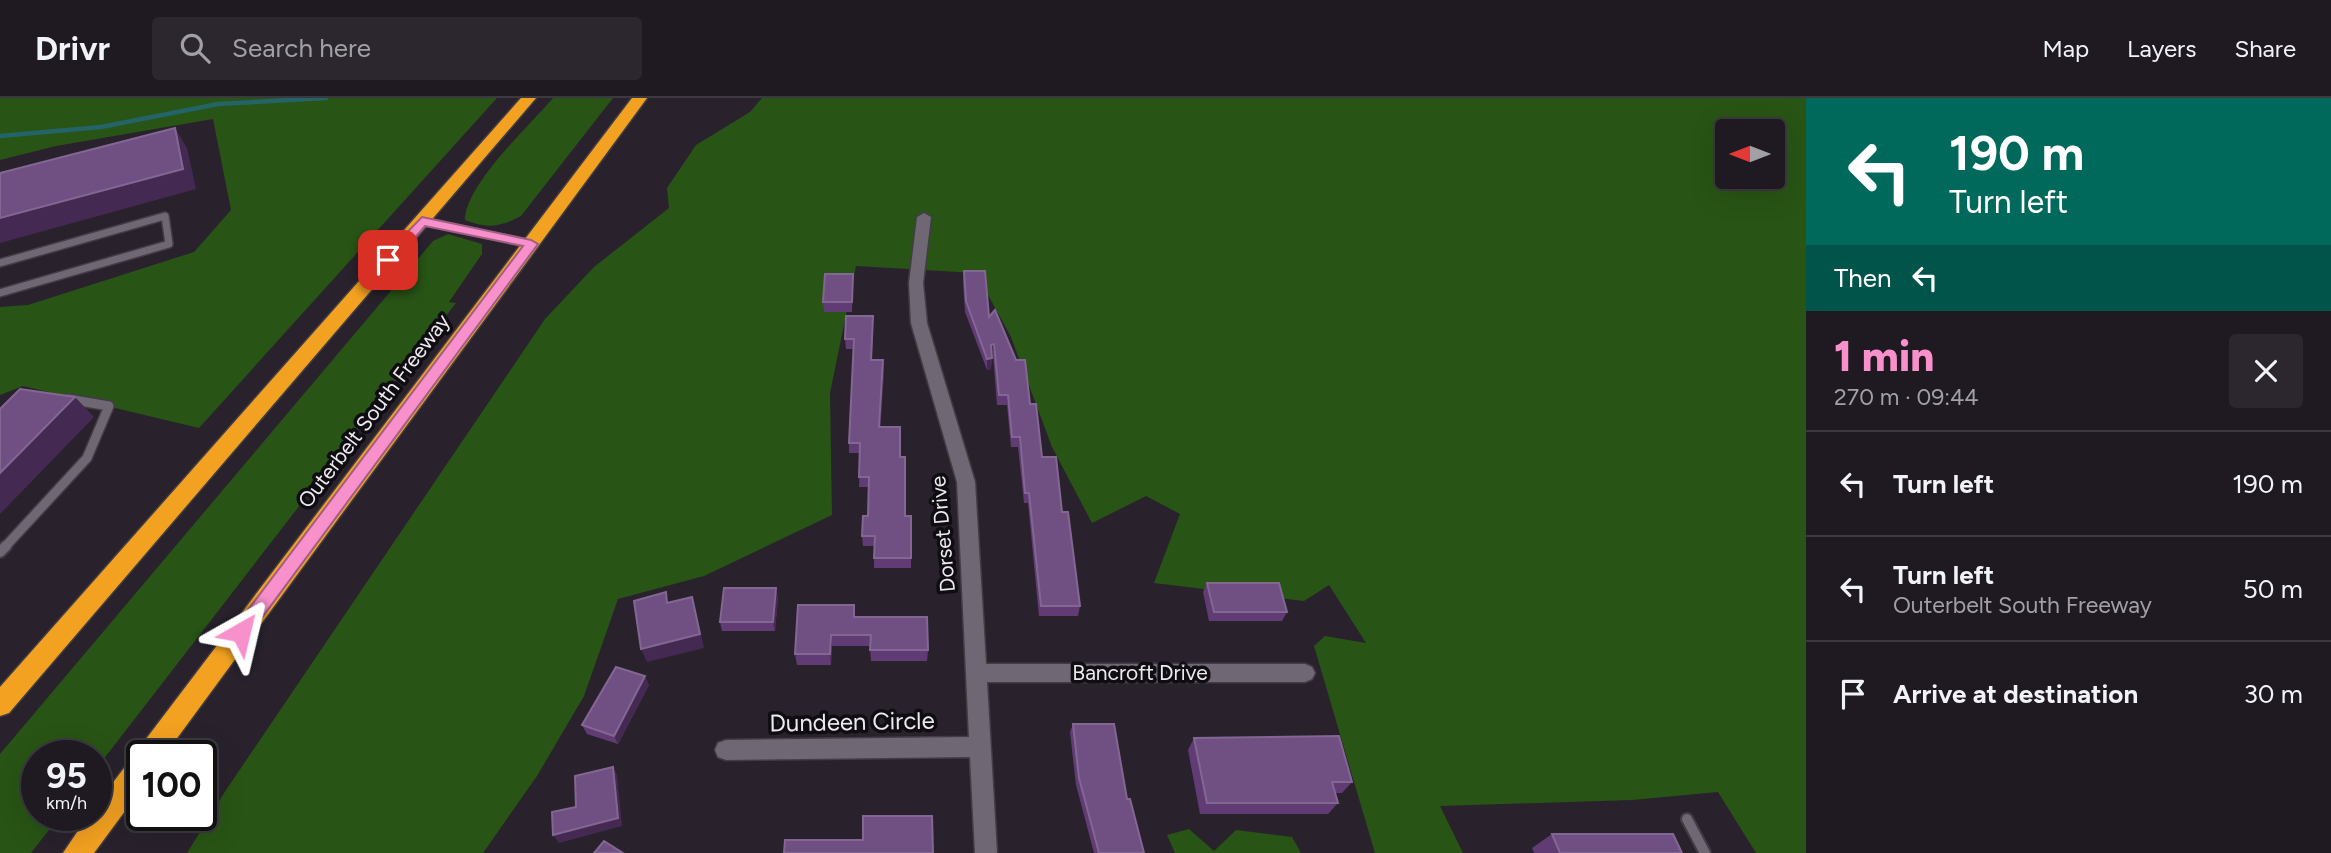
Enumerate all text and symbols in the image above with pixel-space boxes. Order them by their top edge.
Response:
search box [152,17,642,80]
text: Drivr [35,29,110,68]
icon: search [176,29,214,67]
text: Search here [232,32,371,64]
text: Map [2042,34,2089,63]
text: Layers [2127,34,2196,63]
text: Share [2234,34,2296,63]
north arrow [1715,119,1785,189]
map controls [1715,119,1785,189]
text: 190 m [1949,123,2084,182]
icon: left [1834,126,1925,217]
text: Turn left [1949,183,2068,221]
pin [358,230,418,290]
icon: arrive [369,241,407,279]
icon: left [1906,259,1944,297]
text: Then [1834,262,1892,294]
street label: Outerbelt South Freeway [292,309,455,513]
text: 1 min [1834,331,1934,382]
button: close [2229,334,2303,408]
text: 270 m · 09:44 [1834,383,1979,411]
icon: left [1834,465,1872,503]
text: Turn left [1893,468,1994,500]
text: 190 m [2232,468,2303,500]
street label: Dorset Drive [925,475,960,593]
text: Turn left [1893,559,1994,591]
icon: left [1834,570,1872,608]
text: 50 m [2243,573,2303,605]
text: Outerbelt South Freeway [1893,591,2152,619]
position arrow [204,595,278,669]
street label: Bancroft Drive [1072,660,1208,685]
icon: arrive [1834,675,1872,713]
text: Arrive at destination [1893,678,2138,710]
text: 30 m [2244,678,2303,710]
street label: Dundeen Circle [769,706,935,737]
speed limit sign: 100 [126,740,217,831]
text: 95 [46,755,87,797]
text: km/h [46,792,87,814]

